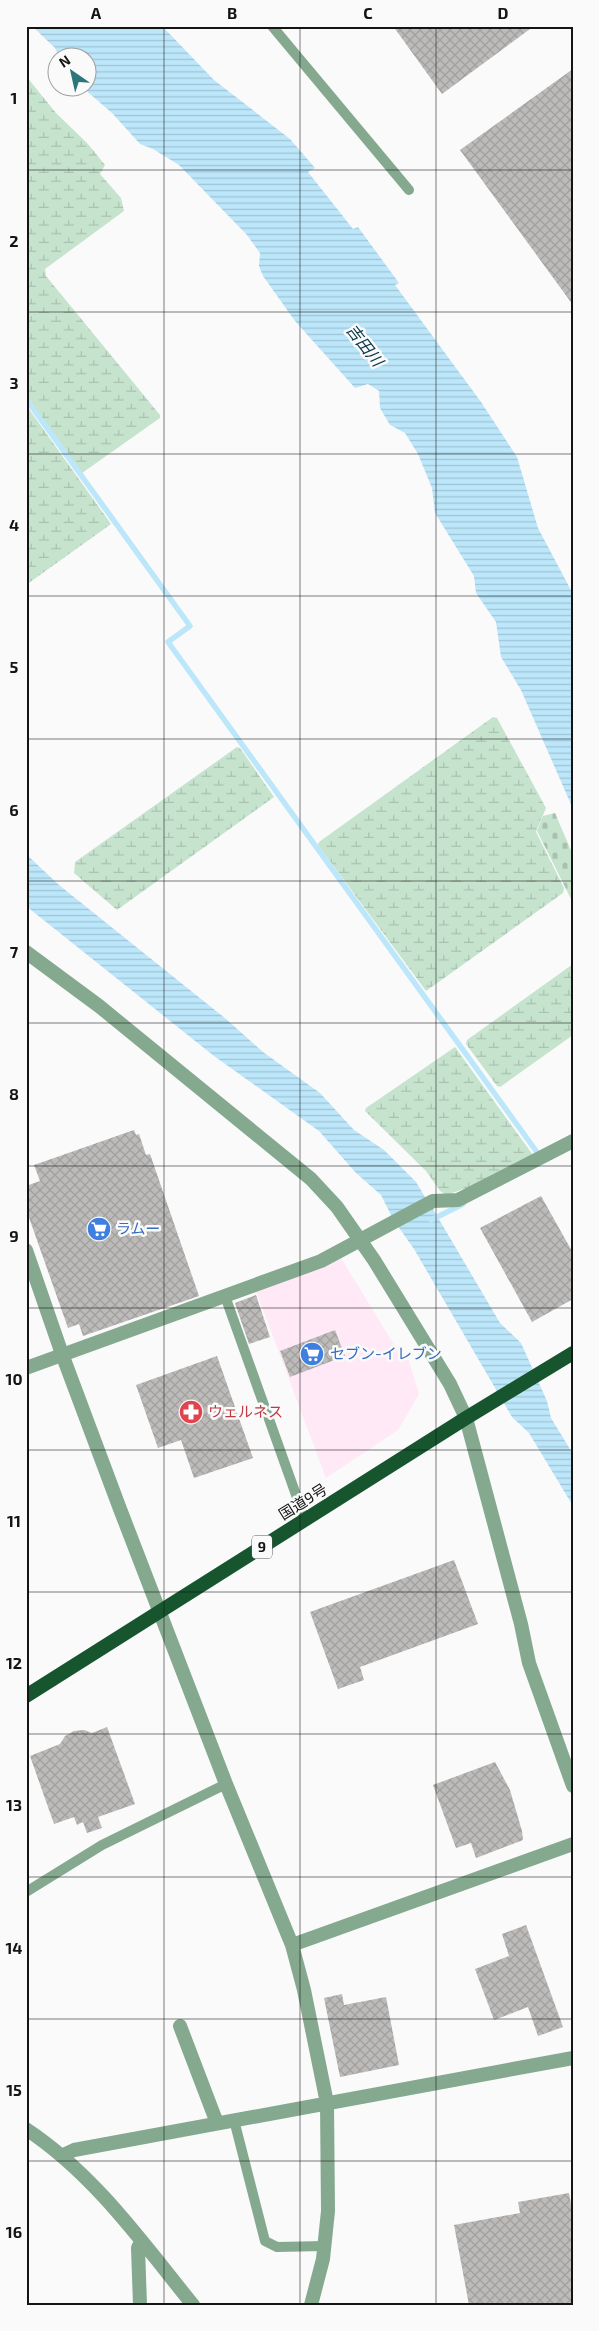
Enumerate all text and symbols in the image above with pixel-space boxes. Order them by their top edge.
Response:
text: A [91,3,102,22]
text: B [227,3,237,22]
text: C [363,3,373,22]
text: D [498,3,509,22]
north arrow [48,48,98,98]
text: N [56,51,73,71]
text: 1 [11,88,17,107]
text: 2 [9,231,19,250]
water label: 吉田川 [343,320,389,371]
text: 3 [9,373,19,392]
text: 4 [9,515,19,534]
text: 5 [10,657,19,676]
text: 6 [9,800,19,819]
text: 7 [10,942,19,961]
text: 8 [9,1084,19,1103]
supermarket icon: ラムー [86,1216,112,1242]
place label: ラムー [116,1219,161,1237]
text: 9 [9,1226,19,1245]
supermarket icon: セブン-イレブン [299,1341,325,1367]
place label: セブン-イレブン [330,1344,442,1362]
text: 10 [5,1369,23,1388]
pharmacy icon: ウェルネス [178,1399,204,1425]
place label: ウェルネス [208,1402,283,1420]
street label: 国道9号 [275,1479,330,1523]
text: 11 [7,1511,21,1530]
road number: 9 [252,1535,272,1558]
text: 12 [6,1653,22,1672]
text: 13 [6,1795,22,1814]
text: 14 [5,1938,23,1957]
text: 15 [6,2080,22,2099]
text: 16 [6,2222,22,2241]

